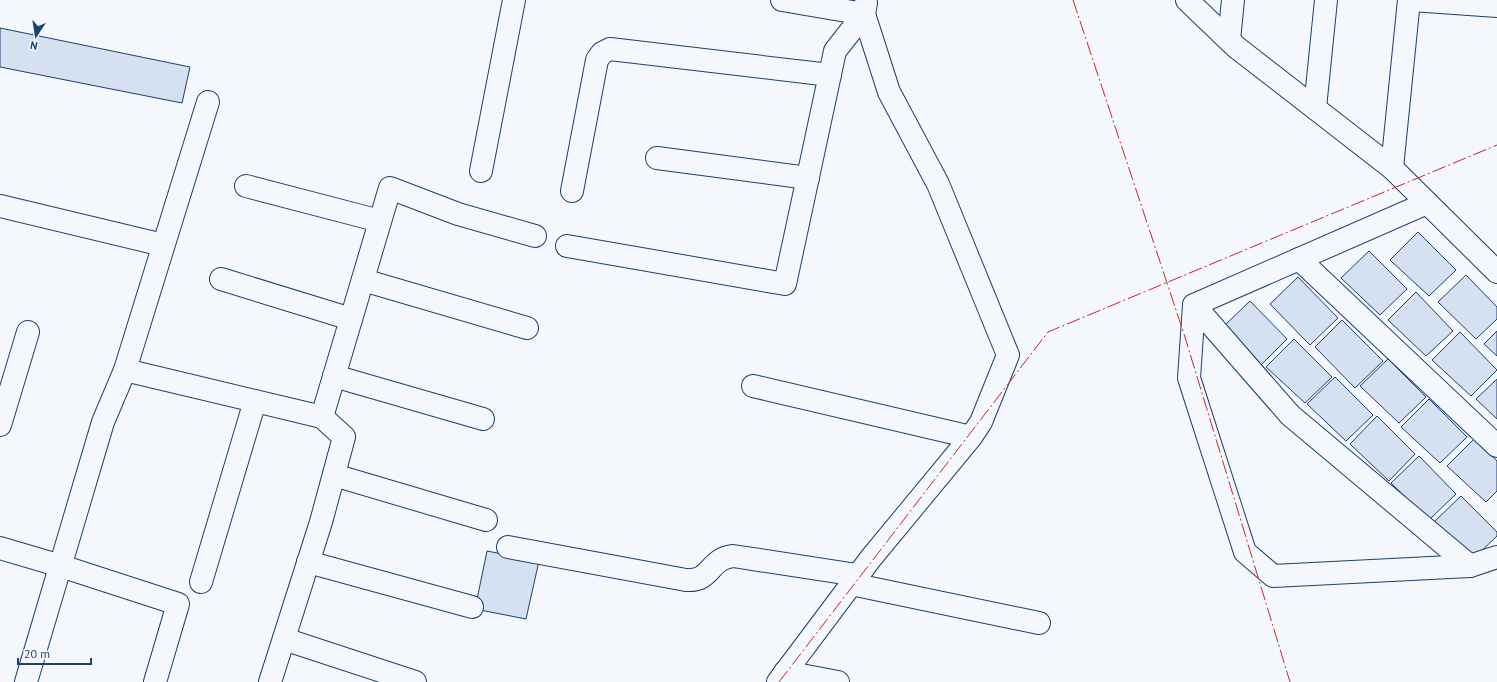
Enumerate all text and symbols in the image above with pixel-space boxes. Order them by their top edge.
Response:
north arrow [16,16,56,56]
text: N [29,38,39,53]
scale bar [18,640,91,666]
text: 20 m [24,646,50,661]

